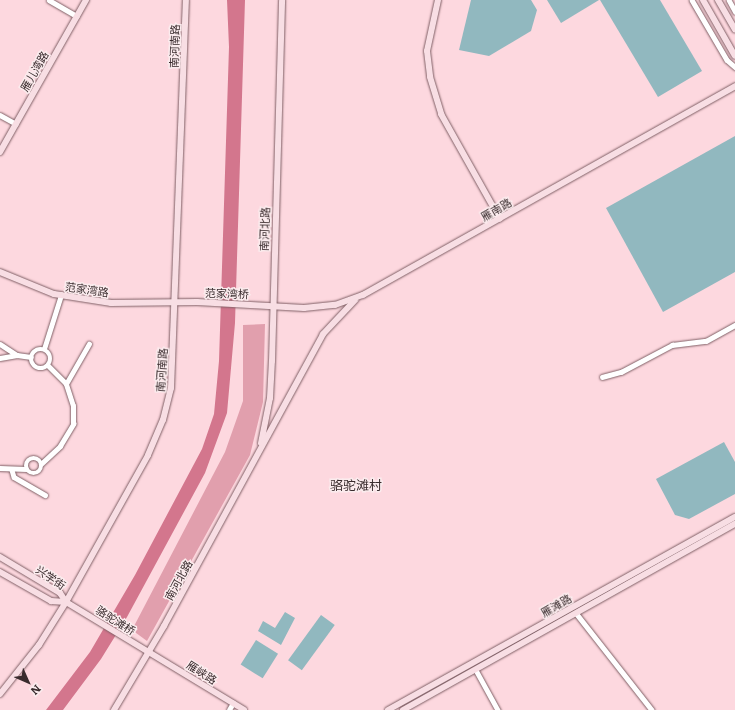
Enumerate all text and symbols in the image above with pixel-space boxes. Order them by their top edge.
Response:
street label: 南河南路 [167,24,181,68]
street label: 雁儿湾路 [17,49,51,93]
street label: 雁南路 [478,195,514,223]
street label: 南河北路 [257,207,271,251]
street label: 范家湾路 [64,279,110,299]
street label: 范家湾桥 [205,286,249,300]
street label: 南河南路 [153,348,169,392]
district label: 骆驼滩村 [330,477,382,493]
street label: 南河北路 [162,558,194,602]
street label: 兴学街 [34,562,68,592]
street label: 雁滩路 [538,591,574,619]
street label: 骆驼滩桥 [94,603,138,637]
street label: 雁峡路 [185,658,219,686]
north arrow [8,662,48,702]
text: N [28,682,45,699]

